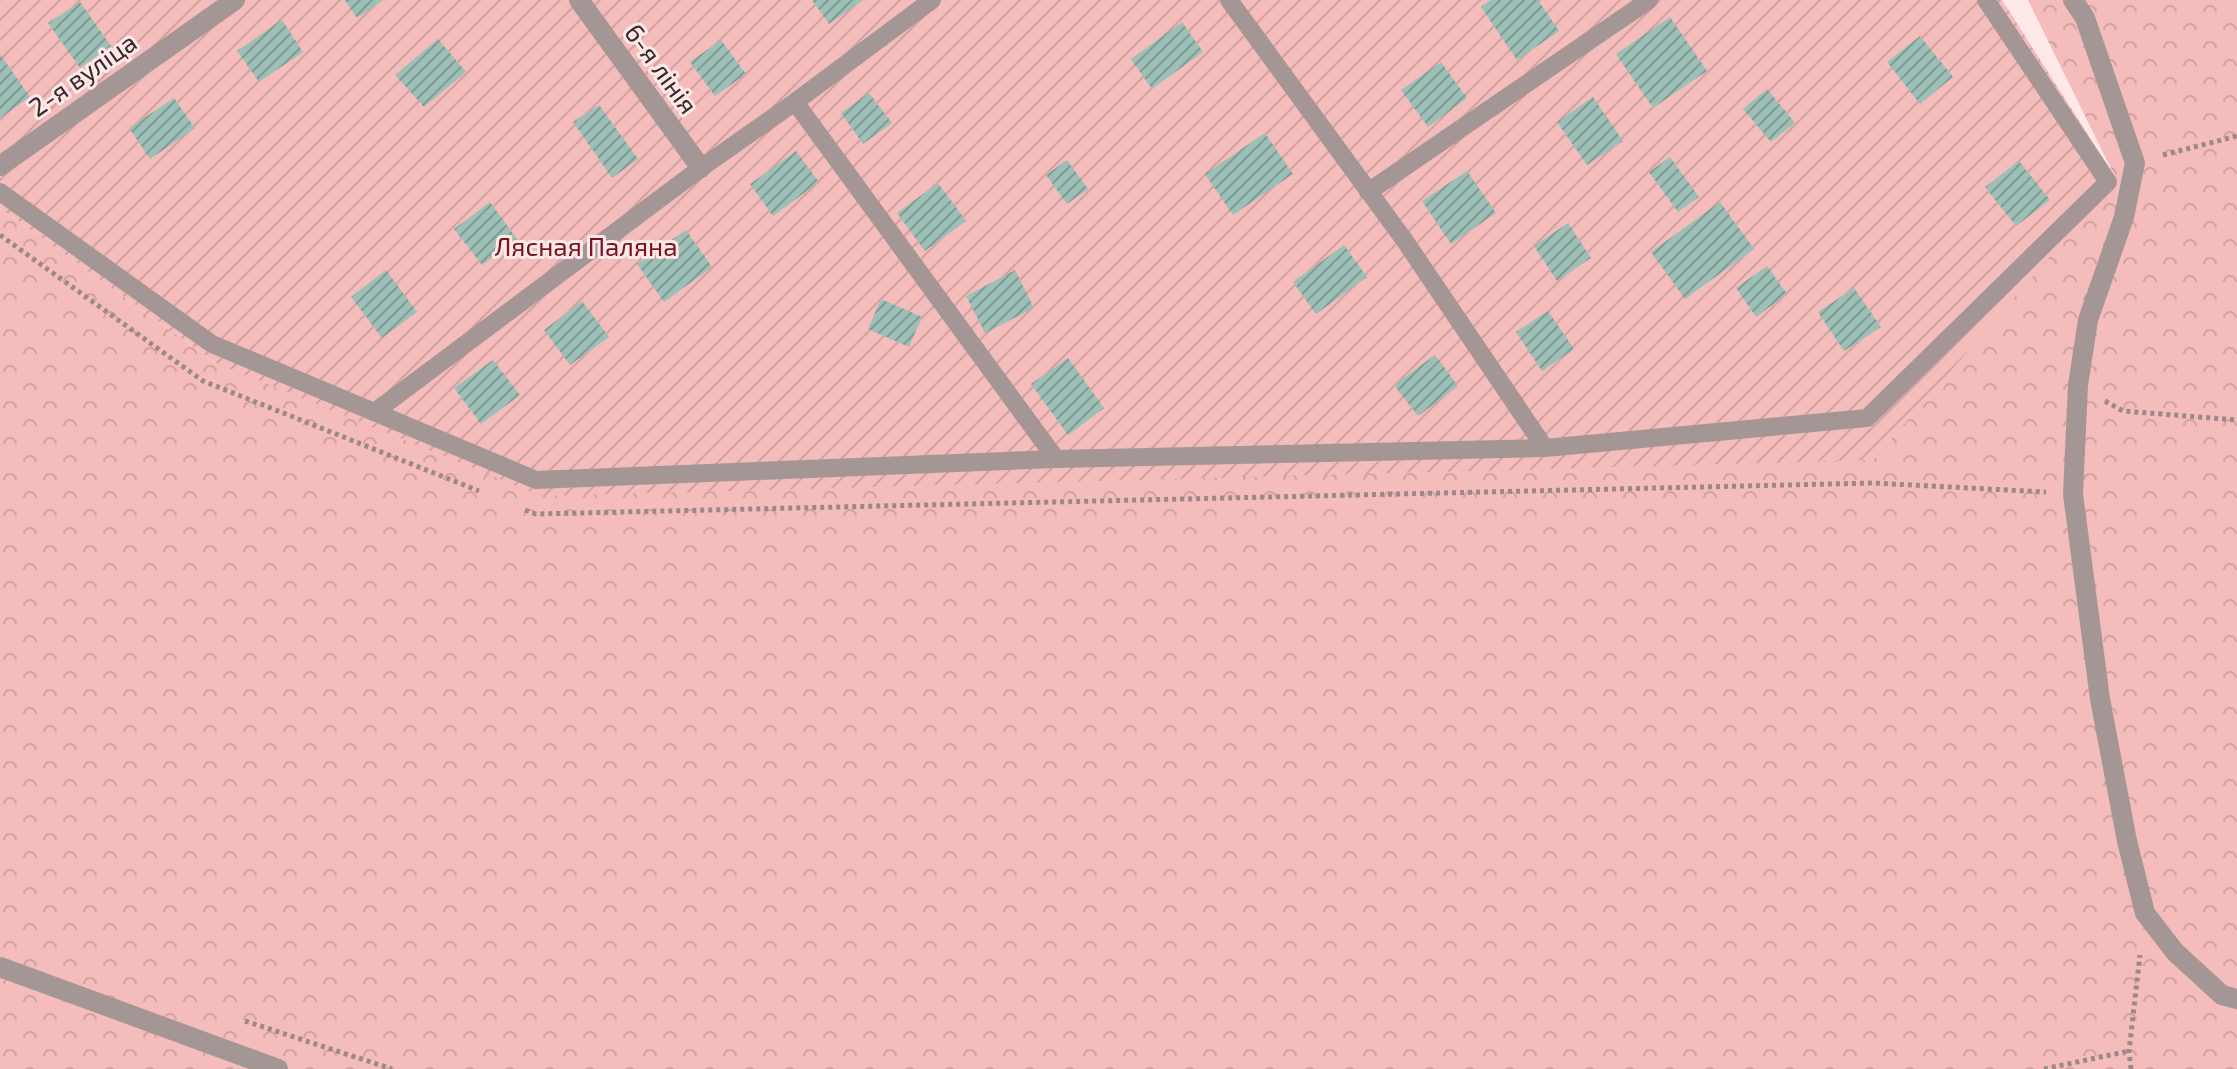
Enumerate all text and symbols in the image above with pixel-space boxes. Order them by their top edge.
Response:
street label: 6-я лінія [619,17,705,119]
street label: 2-я вуліца [22,25,143,123]
park label: Лясная Паляна [494,230,678,261]

